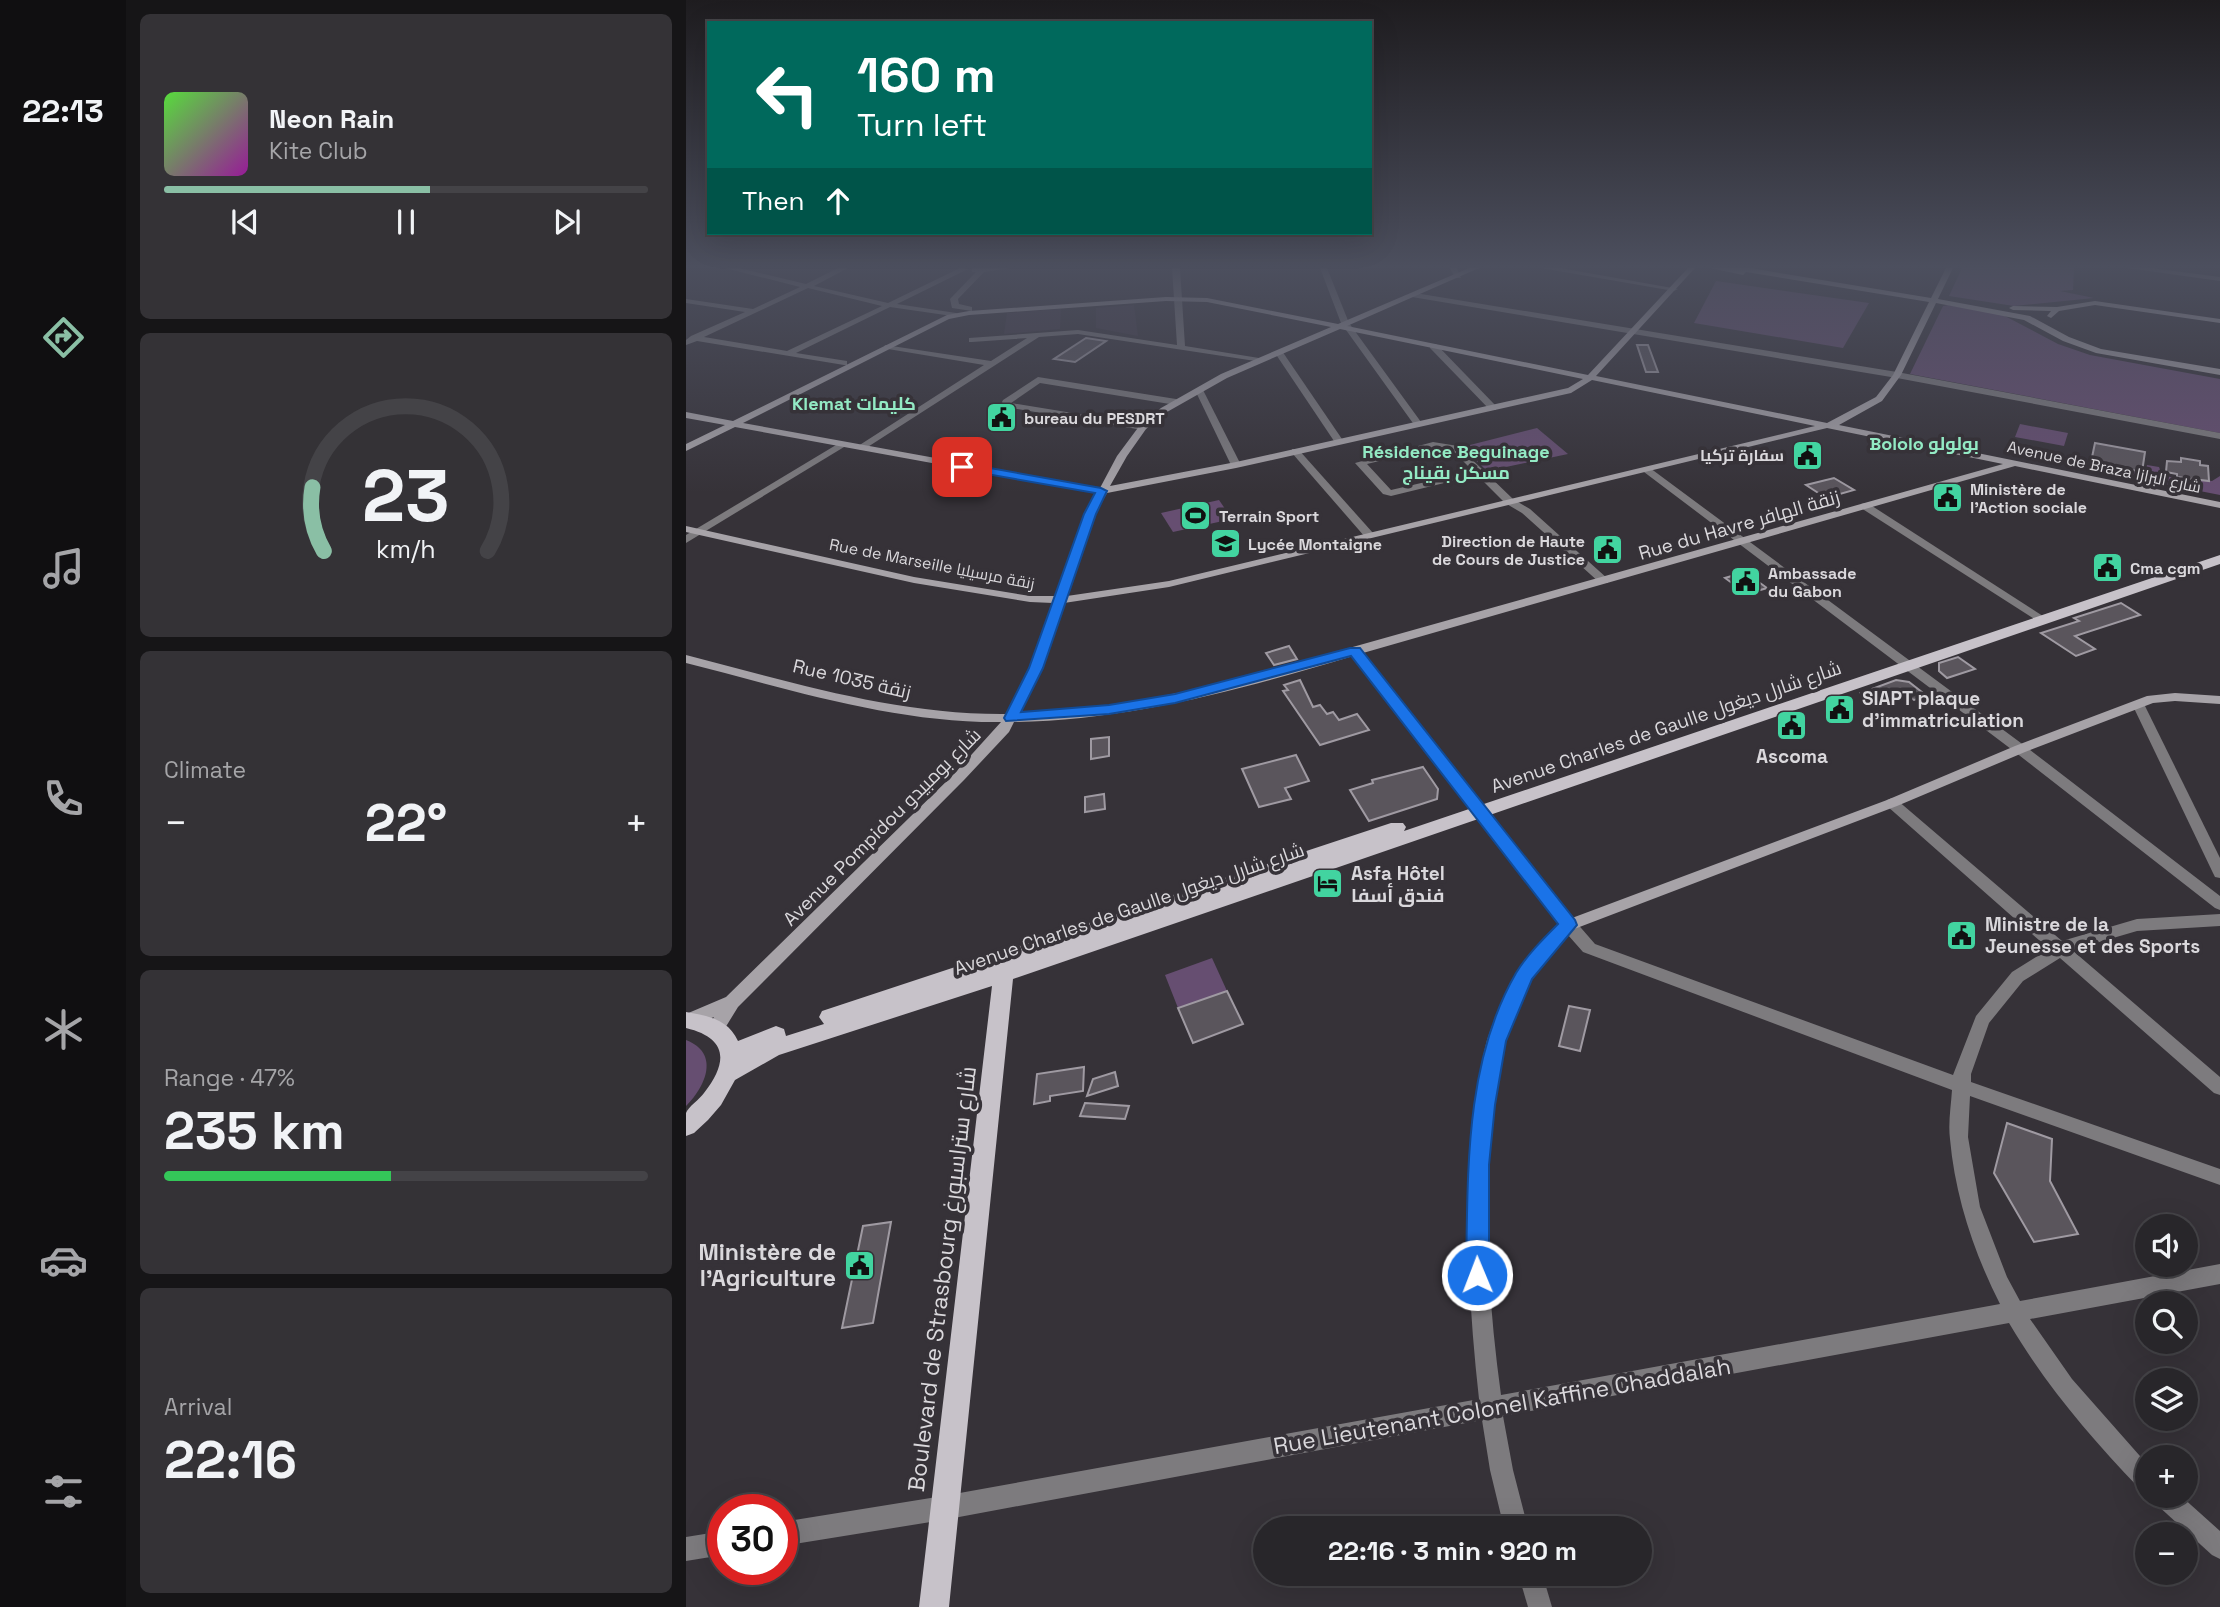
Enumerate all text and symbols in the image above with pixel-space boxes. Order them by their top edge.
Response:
text: 160 m [857,44,995,106]
icon: left [742,49,833,140]
text: 22:13 [22,91,104,131]
text: Neon Rain [269,102,394,136]
text: Turn left [857,105,987,145]
text: Kite Club [269,136,368,166]
icon: ahead [819,182,857,220]
text: Then [742,184,805,218]
icon: previous [226,203,264,241]
icon: pause [387,203,425,241]
icon: next [548,203,586,241]
icon: directions [39,313,88,362]
district label: Klemat كليمات [792,392,916,415]
public building icon: bureau du PESDRT [984,401,1018,435]
place label: bureau du PESDRT [1024,408,1165,429]
district label: Bololo بولولو [1869,432,1979,455]
street label: Avenue de Braza شارع البرازا [2005,436,2203,499]
pin [932,437,992,497]
public building icon: سفارة تركيا [1790,438,1824,472]
district label: Résidence Beguinage مسكن بقيناج [1362,440,1550,485]
place label: سفارة تركيا [1700,445,1784,466]
icon: arrive [943,448,981,486]
text: 23 [362,449,450,542]
place label: Ministère de l'Action sociale [1970,479,2087,518]
public building icon: Ministère de l'Action sociale [1930,481,1964,515]
street label: Rue du Havre زنقة الهافر [1635,484,1843,566]
sports icon: Terrain Sport [1179,499,1213,533]
place label: Terrain Sport [1219,506,1319,527]
school or university icon: Lycée Montaigne [1208,527,1242,561]
place label: Direction de Haute de Cours de Justice [1432,531,1585,570]
text: km/h [376,533,436,565]
public building icon: Direction de Haute de Cours de Justice [1591,533,1625,567]
street label: Rue de Marseille زنقة مرسيليا [827,534,1037,594]
place label: Lycée Montaigne [1248,534,1382,555]
icon: music [39,544,88,593]
public building icon: Cma cgm [2090,551,2124,585]
place label: Cma cgm [2130,558,2201,579]
place label: Ambassade du Gabon [1768,563,1856,602]
public building icon: Ambassade du Gabon [1728,565,1762,599]
street label: Rue 1035 زنقة [790,653,914,705]
street label: Avenue Charles de Gaulle شارع شارل ديغول [1488,655,1845,800]
place label: SIAPT plaque d'immatriculation [1862,686,2024,733]
public building icon: SIAPT plaque d'immatriculation [1822,692,1856,726]
public building icon: Ascoma [1775,708,1809,742]
street label: Avenue Pompidou شارع بومبيدو [778,723,987,932]
place label: Ascoma [1756,744,1828,769]
text: Climate [164,755,246,785]
icon: phone [39,774,88,823]
text: 22° [365,790,447,856]
text: − [164,799,188,847]
text: + [624,799,648,847]
street label: Avenue Charles de Gaulle شارع شارل ديغول [951,837,1308,982]
place label: Asfa Hôtel فندق أسفا [1351,861,1445,908]
hotel icon: Asfa Hôtel فندق أسفا [1311,867,1345,901]
place label: Ministre de la Jeunesse et des Sports [1985,912,2200,959]
public building icon: Ministre de la Jeunesse et des Sports [1945,918,1979,952]
icon: climate [39,1005,88,1054]
text: Range · 47% [164,1063,295,1093]
street label: Boulevard de Strasbourg شارع ستراسبورغ [901,1065,984,1493]
text: 235 km [164,1098,345,1164]
map controls [2135,1214,2198,1585]
button: sound [2135,1214,2198,1277]
icon: car [39,1236,88,1285]
place label: Ministère de l'Agriculture [698,1237,836,1293]
position arrow [1440,1238,1514,1312]
public building icon: Ministère de l'Agriculture [842,1248,876,1282]
button: search [2135,1291,2198,1354]
street label: Rue Lieutenant Colonel Kaffine Chaddalah [1271,1351,1733,1461]
button: layers [2135,1368,2198,1431]
text: Arrival [164,1392,232,1422]
text: 22:16 [164,1427,297,1493]
button: + [2135,1445,2198,1508]
icon: filters [39,1467,88,1516]
speed limit sign: 30 [707,1494,798,1585]
button: − [2135,1522,2198,1585]
text: 22:16 · 3 min · 920 m [1328,1534,1577,1568]

